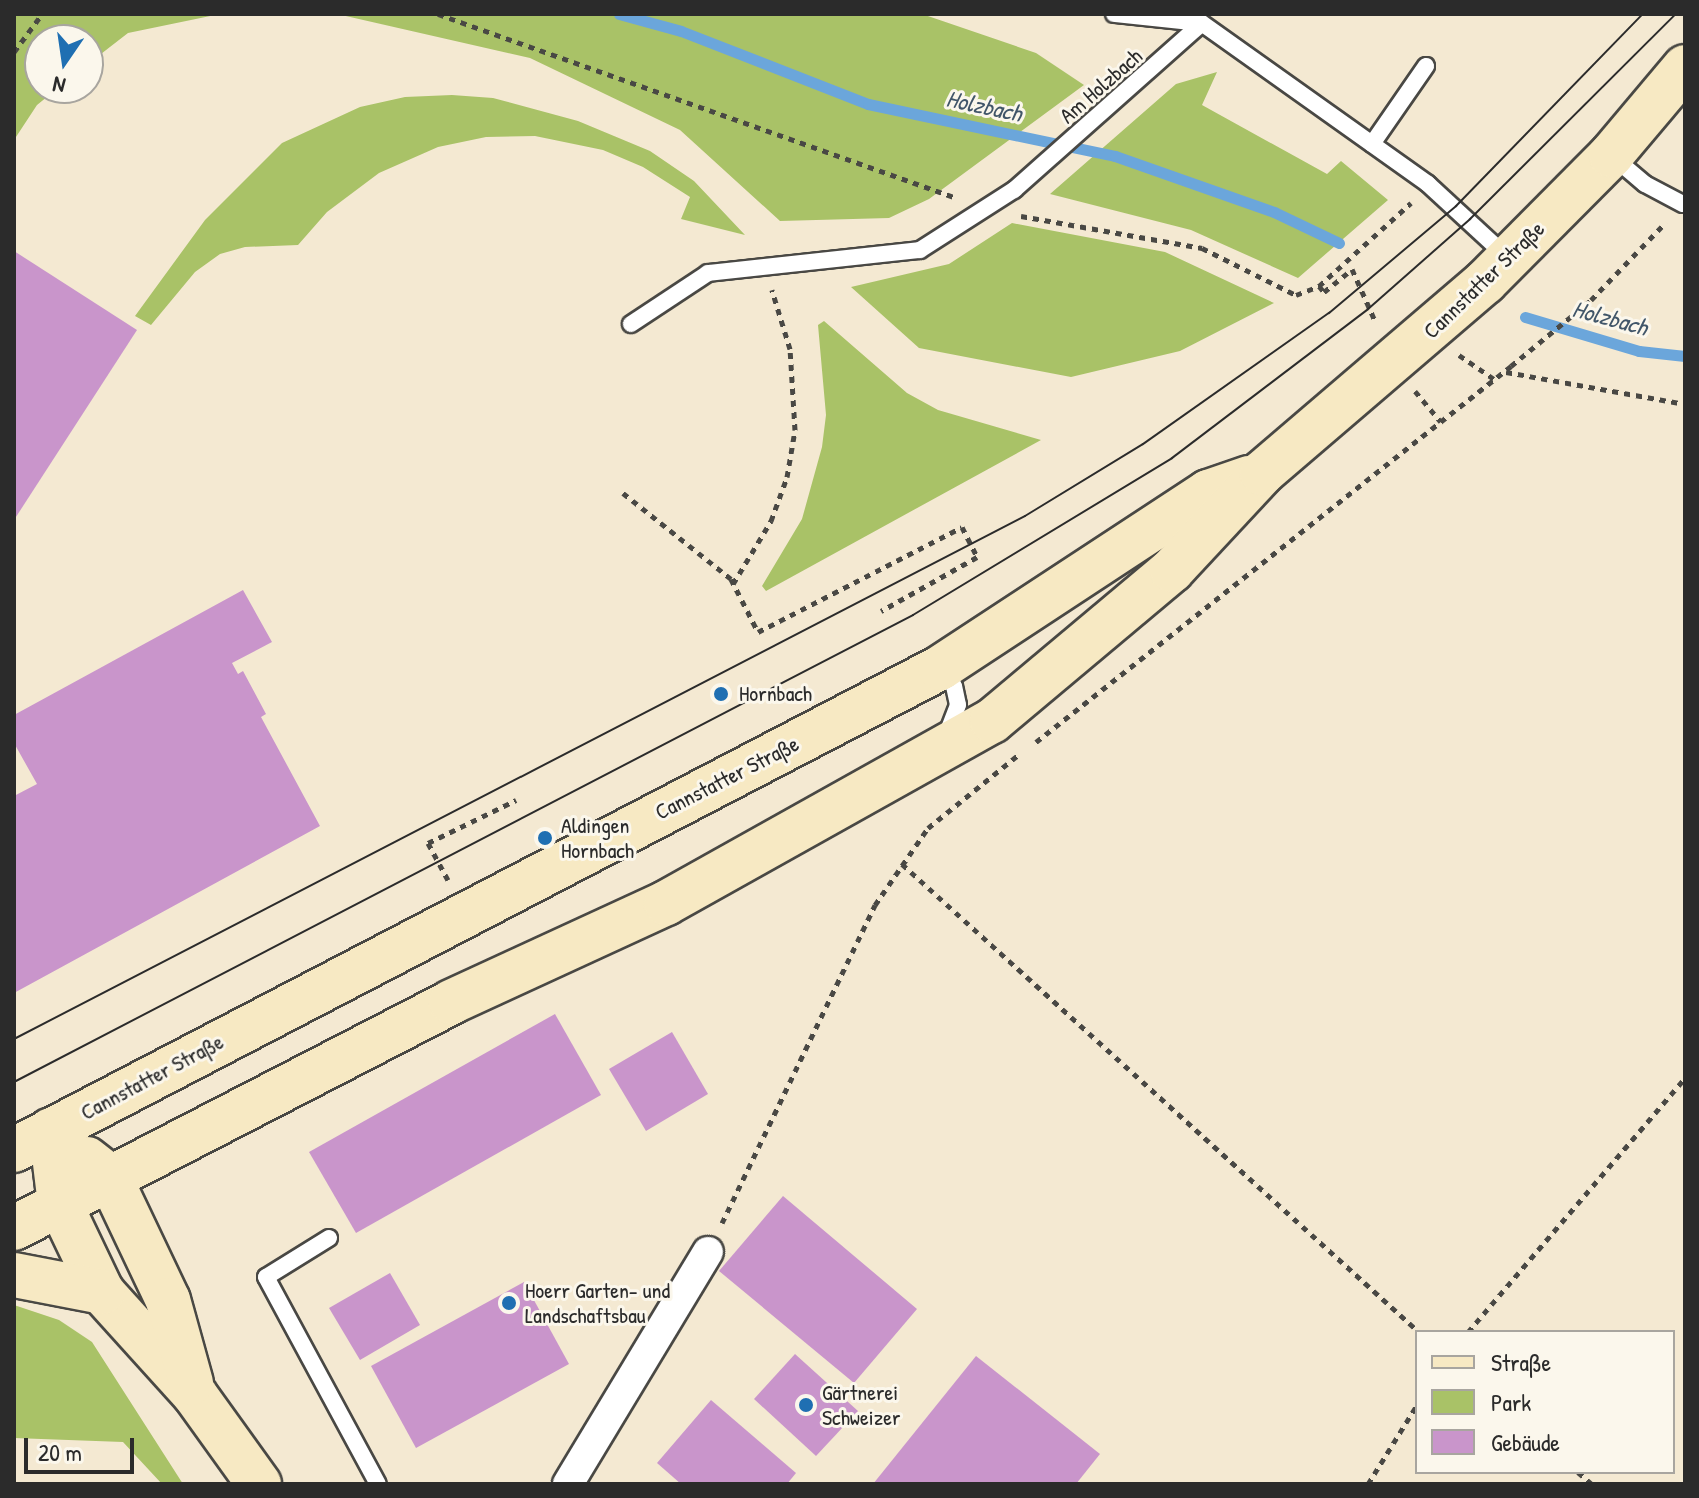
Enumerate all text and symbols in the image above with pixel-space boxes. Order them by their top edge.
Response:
north arrow [24,24,104,104]
street label: Am Holzbach [1054,43,1148,129]
text: N [50,70,68,101]
water label: Holzbach [944,84,1024,128]
street label: Cannstatter Straße [1418,216,1550,344]
water label: Holzbach [1569,294,1651,342]
place label: Hornbach [739,681,812,707]
marker: Hornbach [710,683,732,705]
street label: Cannstatter Straße [651,730,803,826]
place label: Aldingen Hornbach [561,812,634,864]
marker: Aldingen Hornbach [536,829,554,847]
street label: Cannstatter Straße [76,1028,228,1126]
place label: Hoerr Garten- und Landschaftsbau [525,1277,670,1328]
marker: Hoerr Garten- und Landschaftsbau [500,1294,518,1312]
legend [1415,1330,1675,1474]
text: Straße [1491,1346,1551,1378]
place label: Gärtnerei Schweizer [822,1379,900,1430]
text: Park [1491,1386,1531,1418]
marker: Gärtnerei Schweizer [797,1396,815,1414]
scale bar [28,1422,138,1472]
text: Gebäude [1491,1426,1560,1458]
text: 20 m [38,1436,82,1468]

